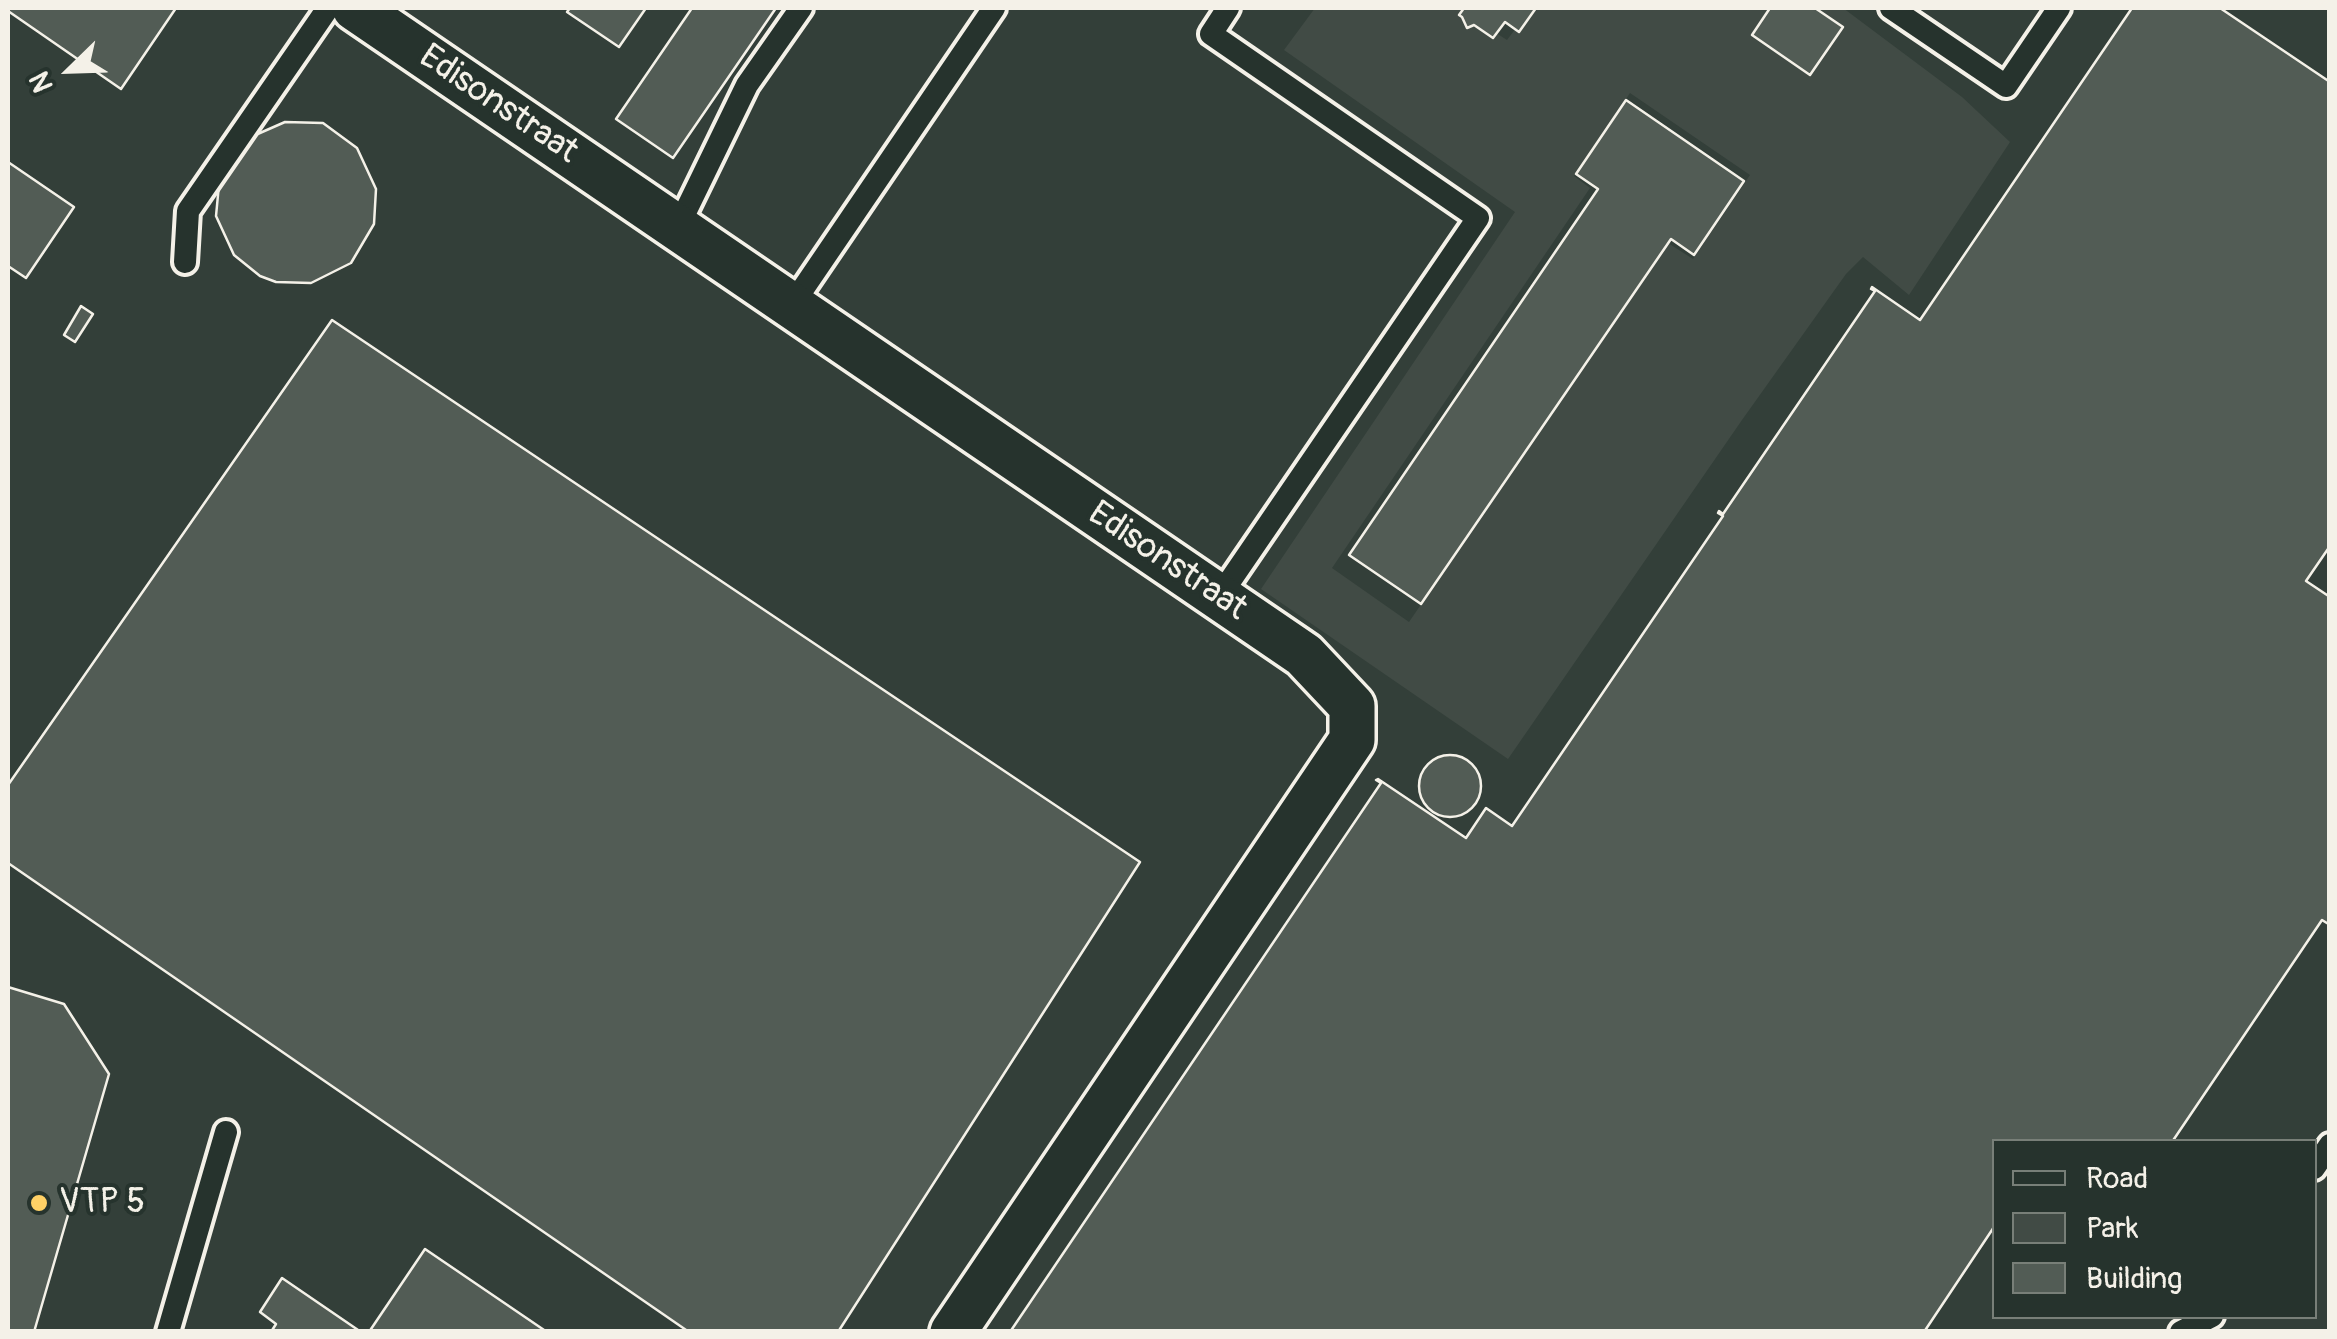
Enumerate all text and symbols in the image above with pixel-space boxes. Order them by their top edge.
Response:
north arrow [20,20,120,120]
street label: Edisonstraat [411,37,585,173]
text: N [22,66,62,97]
street label: Edisonstraat [1080,494,1254,630]
legend [1992,1139,2317,1319]
text: Road [2086,1160,2148,1197]
place label: VTP 5 [59,1182,145,1224]
marker: VTP 5 [28,1192,50,1214]
text: Park [2086,1210,2139,1247]
text: Building [2086,1260,2182,1297]

